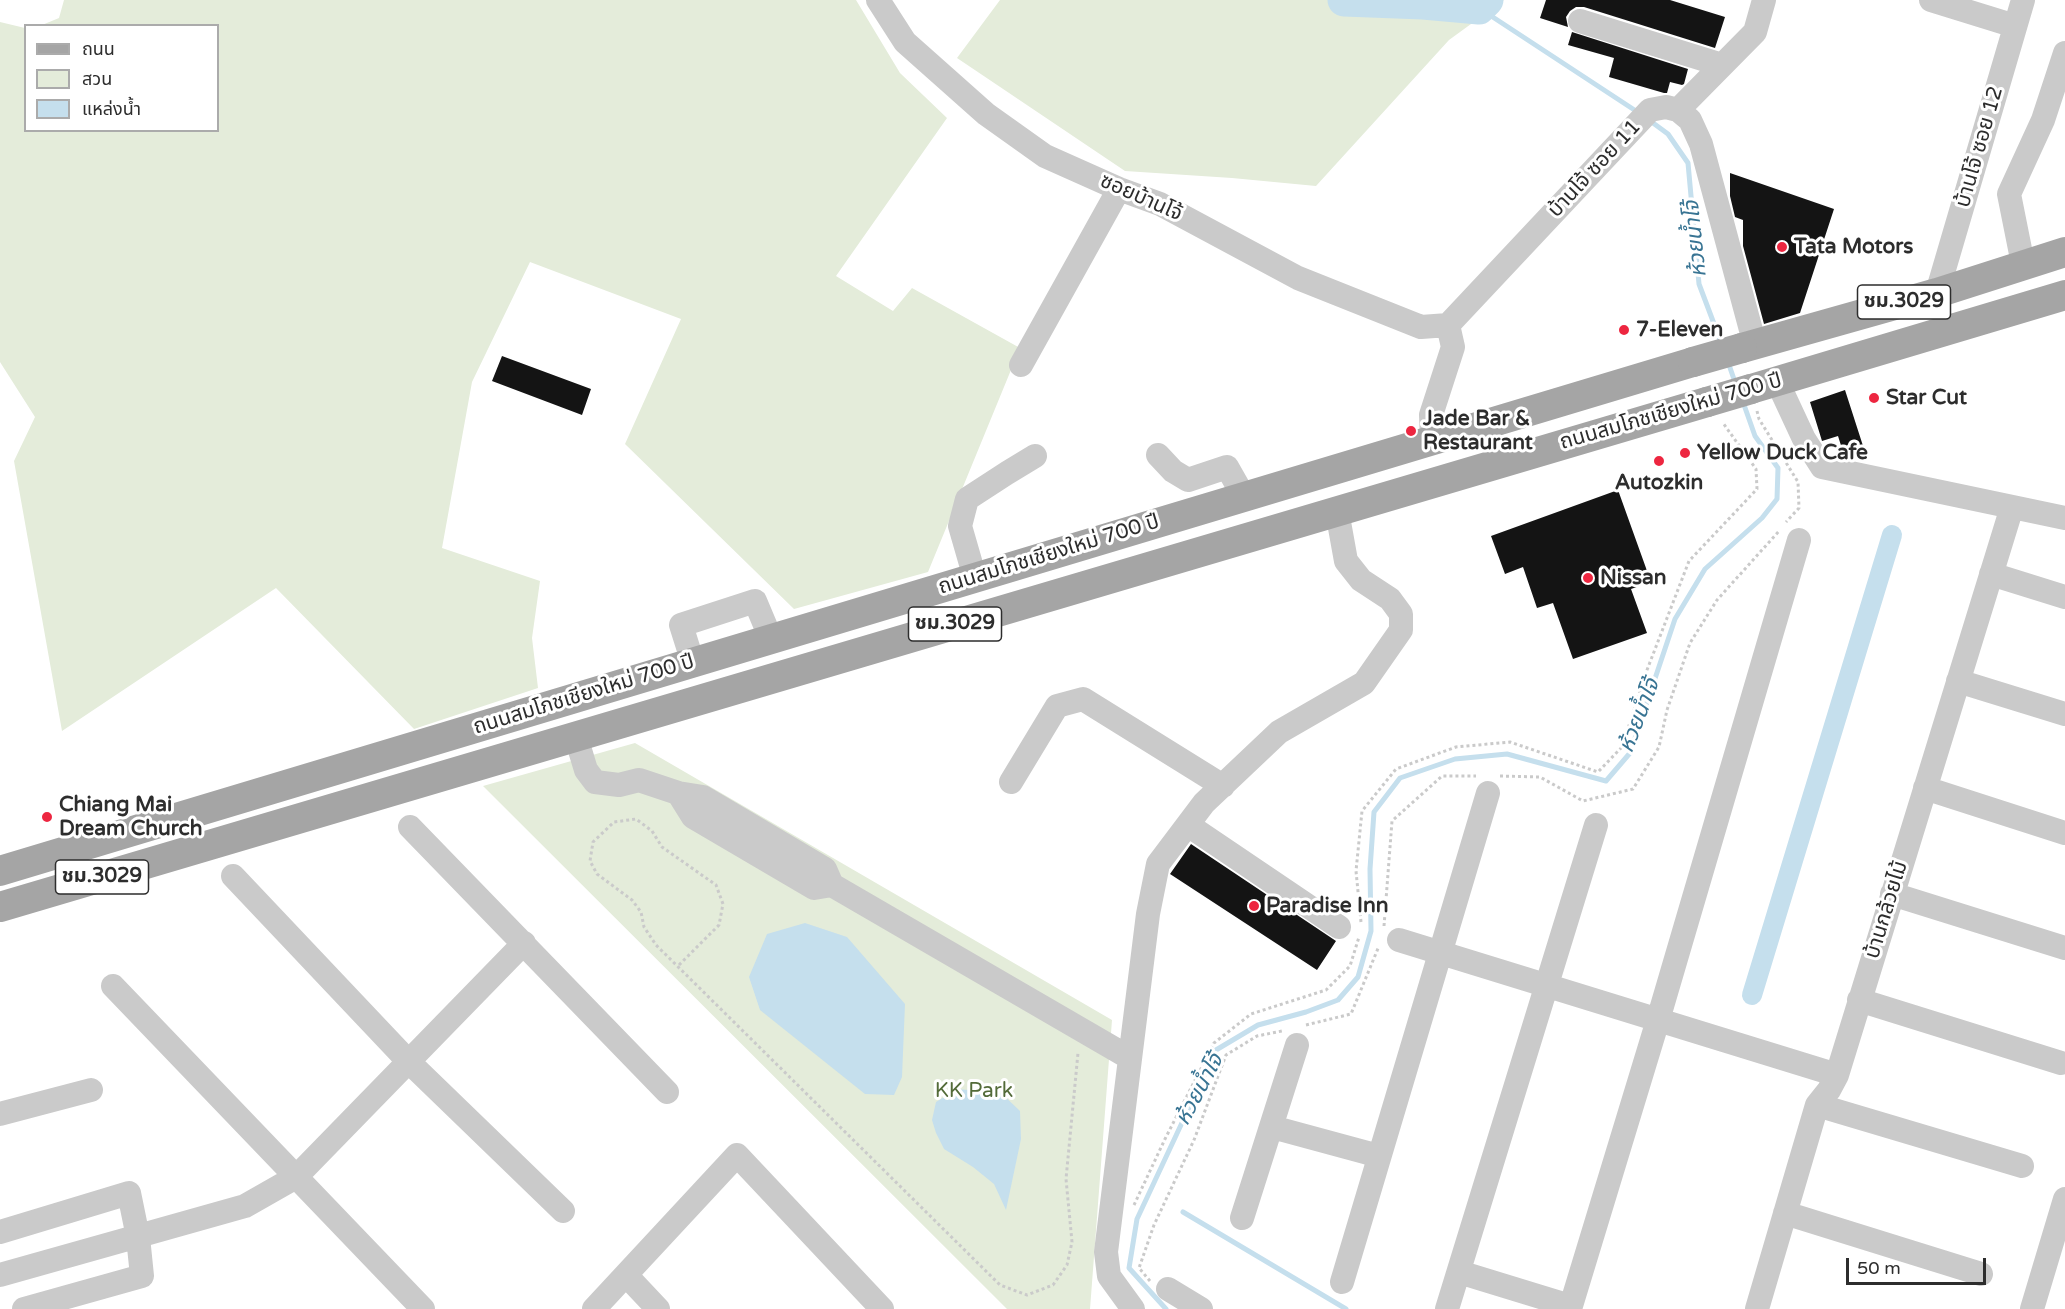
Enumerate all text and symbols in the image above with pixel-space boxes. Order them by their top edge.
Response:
legend [24,24,219,132]
text: ถนน [82,38,115,60]
text: สวน [82,68,112,90]
street label: บ้านโจ้ ซอย 12 [1951,84,2009,210]
text: แหล่งน้ำ [82,98,141,120]
street label: บ้านโจ้ ซอย 11 [1543,115,1647,223]
street label: ซอยบ้านโจ้ [1096,169,1186,227]
water label: ห้วยน้ำโจ้ [1679,199,1713,279]
place label: Tata Motors [1794,234,1913,260]
marker: Tata Motors [1775,240,1789,254]
road number: ชม.3029 [1858,285,1950,319]
place label: 7-Eleven [1636,317,1723,343]
marker: 7-Eleven [1617,323,1631,337]
street label: ถนนสมโภชเชียงใหม่ 700 ปี [1557,368,1785,456]
place label: Star Cut [1886,385,1967,411]
marker: Star Cut [1867,391,1881,405]
place label: Jade Bar & Restaurant [1423,406,1533,456]
marker: Jade Bar & Restaurant [1404,424,1418,438]
place label: Yellow Duck Cafe [1697,440,1868,466]
marker: Yellow Duck Cafe [1678,446,1692,460]
marker: Autozkin [1652,454,1666,468]
place label: Autozkin [1615,470,1703,496]
street label: ถนนสมโภชเชียงใหม่ 700 ปี [935,509,1163,601]
place label: Nissan [1600,565,1667,591]
marker: Nissan [1581,571,1595,585]
road number: ชม.3029 [908,607,1002,641]
street label: ถนนสมโภชเชียงใหม่ 700 ปี [470,649,698,741]
water label: ห้วยน้ำโจ้ [1614,675,1666,757]
place label: Chiang Mai Dream Church [59,792,203,842]
marker: Chiang Mai Dream Church [40,810,54,824]
street label: บ้านกล้วยไม้ [1860,858,1914,962]
road number: ชม.3029 [56,860,148,894]
place label: Paradise Inn [1266,893,1388,919]
marker: Paradise Inn [1247,899,1261,913]
water label: ห้วยน้ำโจ้ [1170,1050,1230,1130]
park label: KK Park [935,1078,1013,1104]
scale bar [1849,1246,1988,1284]
text: 50 m [1857,1257,1901,1279]

